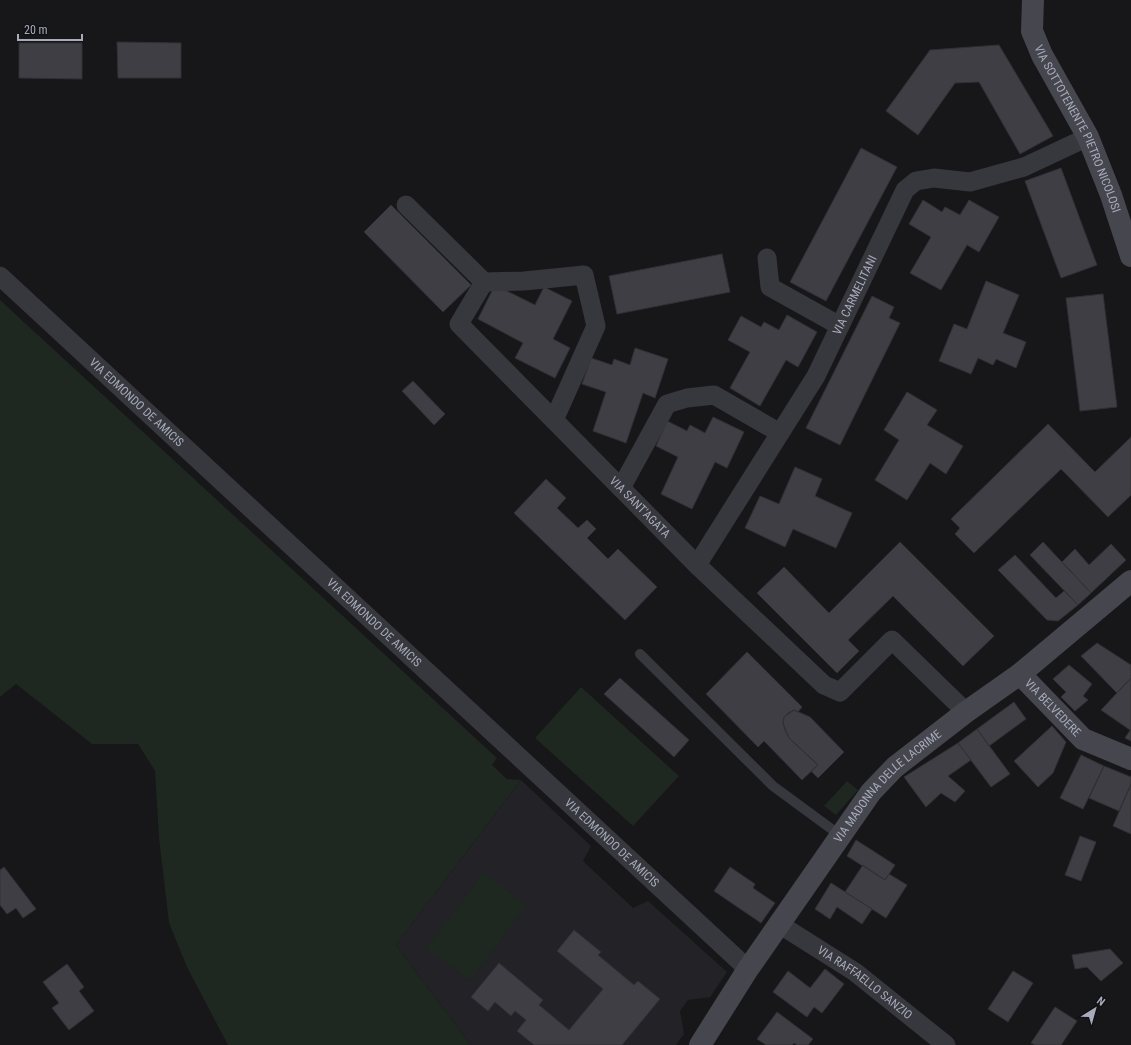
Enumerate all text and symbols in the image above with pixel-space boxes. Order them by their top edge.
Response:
scale bar [18,16,82,42]
text: 20 m [24,23,48,37]
street label: VIA SOTTOTENENTE PIETRO NICOLOSI [1032,43,1123,214]
street label: VIA CARMELITANI [830,253,880,337]
street label: VIA EDMONDO DE AMICIS [86,355,187,450]
street label: VIA SANT'AGATA [607,474,673,541]
street label: VIA EDMONDO DE AMICIS [324,575,424,670]
street label: VIA BELVEDERE [1022,676,1084,739]
street label: VIA MADONNA DELLE LACRIME [831,727,944,845]
street label: VIA EDMONDO DE AMICIS [562,796,662,890]
street label: VIA RAFFAELLO SANZIO [815,943,915,1022]
north arrow [1075,989,1115,1029]
text: N [1094,994,1108,1009]

